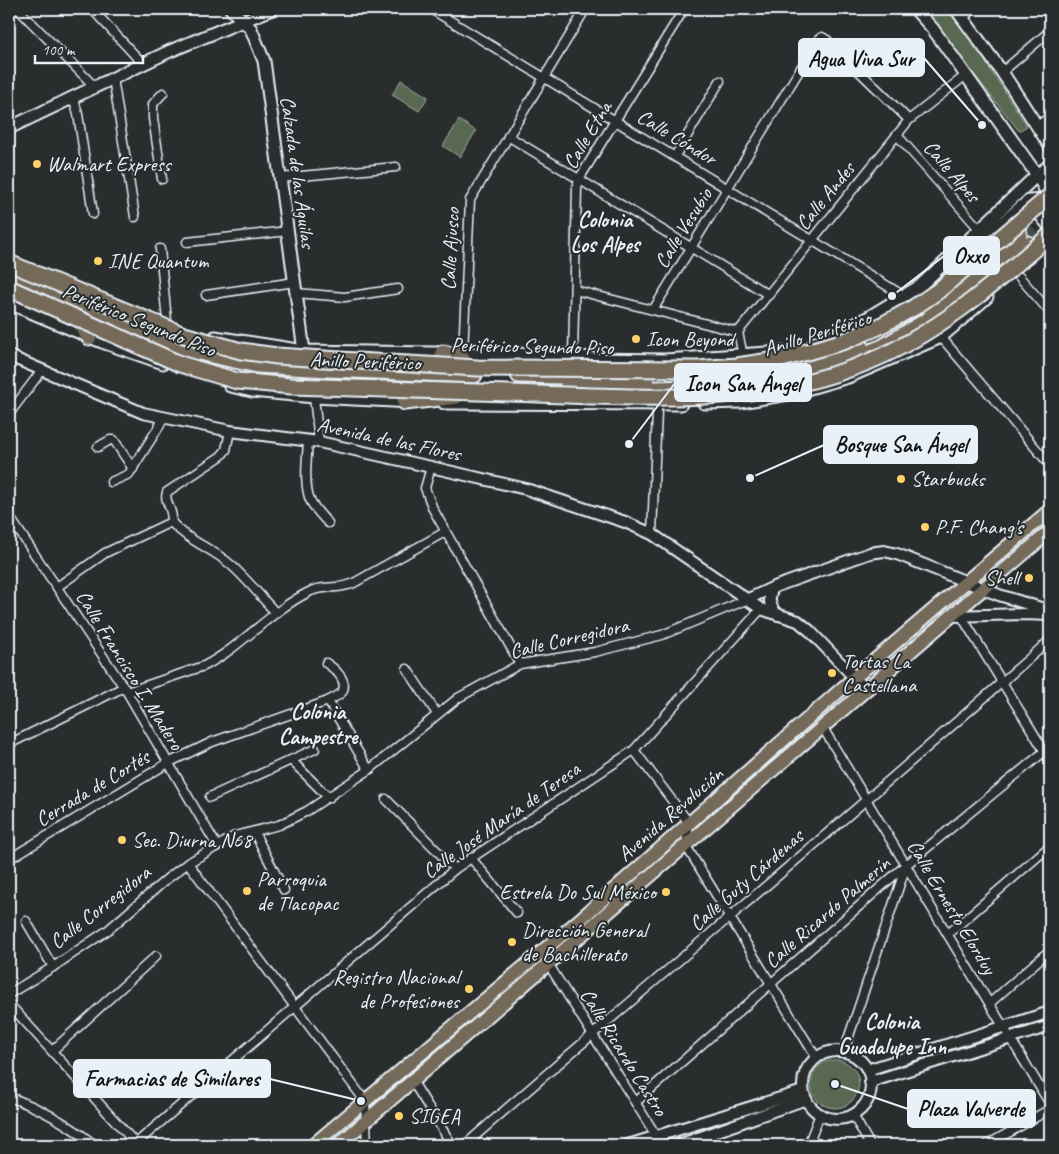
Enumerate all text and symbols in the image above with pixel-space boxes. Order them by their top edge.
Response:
scale bar [35,32,142,64]
callout: Agua Viva Sur [799,39,924,76]
text: 100 m [42,41,76,60]
text: Agua Viva Sur [808,45,916,73]
street label: Calzada de las Águilas [274,94,322,251]
street label: Calle Etna [557,94,618,174]
street label: Calle Cóndor [632,103,723,172]
street label: Calle Alpes [918,135,987,209]
place label: Walmart Express [47,151,173,177]
street label: Calle Andes [790,155,862,235]
marker: Walmart Express [31,158,43,170]
street label: Calle Vesubio [648,182,719,273]
street label: Calle Ajusco [435,205,465,291]
district label: Colonia Los Alpes [571,206,642,259]
callout: Oxxo [944,237,999,274]
text: Oxxo [954,242,990,270]
place label: INE Quantum [108,248,210,274]
marker: INE Quantum [92,255,104,267]
street label: Periférico Segundo Piso [59,277,221,363]
street label: Anillo Periférico [760,304,876,362]
place label: Icon Beyond [646,326,737,352]
street label: Periférico Segundo Piso [450,332,615,360]
marker: Icon Beyond [630,333,642,345]
street label: Anillo Periférico [309,346,423,376]
callout: Icon San Ángel [675,364,811,401]
text: Icon San Ángel [685,370,805,398]
street label: Avenida de las Flores [315,411,465,467]
callout: Bosque San Ángel [824,426,977,463]
text: Bosque San Ángel [835,431,971,459]
place label: Starbucks [911,466,986,492]
marker: Starbucks [895,473,907,485]
place label: P.F. Chang's [935,514,1025,540]
marker: P.F. Chang's [919,521,931,533]
place label: Shell [985,565,1022,591]
marker: Shell [1023,572,1035,584]
street label: Calle Francisco I. Madero [70,585,191,756]
street label: Calle Corregidora [507,611,633,664]
place label: Tortas La Castellana [842,648,918,698]
marker: Tortas La Castellana [826,667,838,679]
district label: Colonia Campestre [279,698,359,751]
street label: Cerrada de Cortés [30,743,155,832]
street label: Calle José María de Teresa [417,755,586,884]
street label: Avenida Revolución [612,761,729,867]
street label: Calle Guty Cárdenas [684,822,810,937]
place label: Sec. Diurna N68 [132,827,254,853]
marker: Sec. Diurna N68 [116,834,128,846]
street label: Calle Ernesto Elorduy [902,835,1003,981]
street label: Calle Ricardo Palmerín [759,850,896,974]
street label: Calle Corregidora [44,858,157,955]
place label: Parroquia de Tlacopac [257,866,340,916]
place label: Estrela Do Sul México [500,879,659,905]
marker: Parroquia de Tlacopac [241,885,253,897]
marker: Estrela Do Sul México [660,886,672,898]
place label: Dirección General de Bachillerato [522,917,650,967]
marker: Dirección General de Bachillerato [506,936,518,948]
place label: Registro Nacional de Profesiones [333,964,462,1014]
marker: Registro Nacional de Profesiones [463,983,475,995]
street label: Calle Ricardo Castro [574,983,674,1122]
district label: Colonia Guadalupe Inn [838,1008,947,1061]
callout: Farmacias de Similares [74,1060,270,1097]
text: Farmacias de Similares [85,1065,262,1093]
callout: Plaza Valverde [908,1090,1035,1127]
text: Plaza Valverde [917,1095,1026,1123]
place label: SIGEA [409,1103,461,1129]
marker: SIGEA [393,1110,405,1122]

